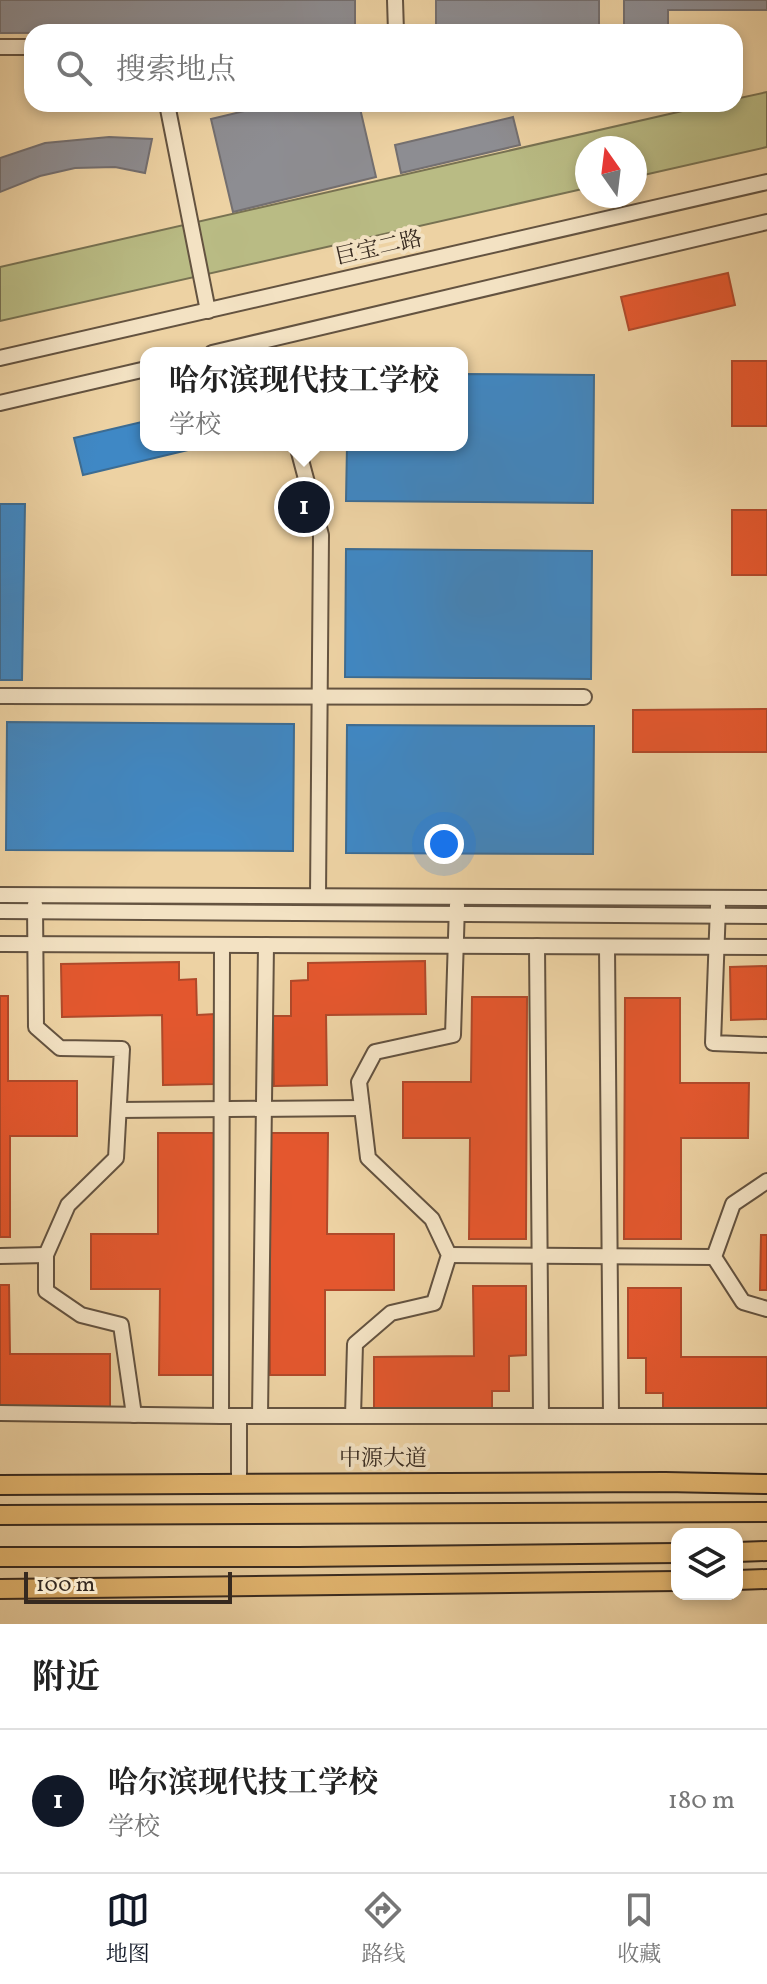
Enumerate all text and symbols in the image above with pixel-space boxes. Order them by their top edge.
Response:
search box [24,24,743,112]
icon: search [52,46,96,90]
text: 搜索地点 [116,50,236,92]
north arrow [575,136,647,208]
street label: 巨宝二路 [333,224,425,274]
popup [140,347,468,451]
text: 哈尔滨现代技工学校 [169,361,439,403]
text: 学校 [169,408,221,444]
pin: 1 [278,477,330,537]
your location [424,824,464,864]
street label: 中源大道 [339,1444,427,1475]
map controls [671,1528,743,1600]
button: layers [671,1528,743,1600]
scale bar [24,1568,232,1604]
text: 100 m [36,1570,95,1601]
text: 附近 [32,1656,100,1703]
text: 哈尔滨现代技工学校 [108,1763,378,1805]
text: 1 [53,1783,63,1819]
text: 180 m [668,1783,735,1819]
text: 学校 [108,1810,160,1846]
tab: 地图 [106,1888,150,1971]
tab: 路线 [361,1888,405,1971]
tab: 收藏 [617,1888,661,1971]

